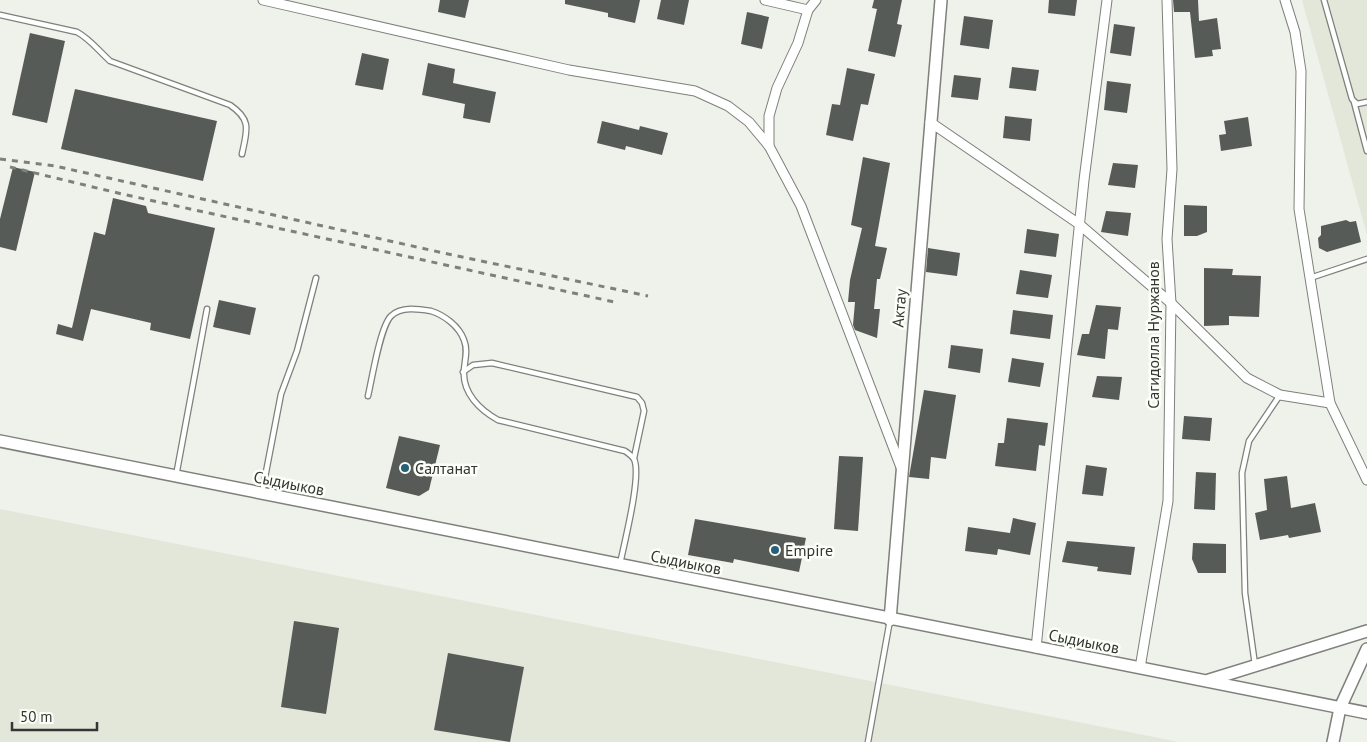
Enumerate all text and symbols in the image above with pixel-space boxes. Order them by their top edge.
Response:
street label: Сагидолла Нуржанов [1143,261,1163,409]
street label: Актау [887,287,911,328]
place label: Салтанат [415,458,478,478]
marker: Салтанат [399,462,411,474]
street label: Сыдиыков [252,466,326,500]
place label: Empire [785,540,833,560]
marker: Empire [769,544,781,556]
street label: Сыдиыков [649,545,723,579]
street label: Сыдиыков [1047,624,1121,658]
scale bar [12,700,98,732]
text: 50 m [20,707,53,726]

